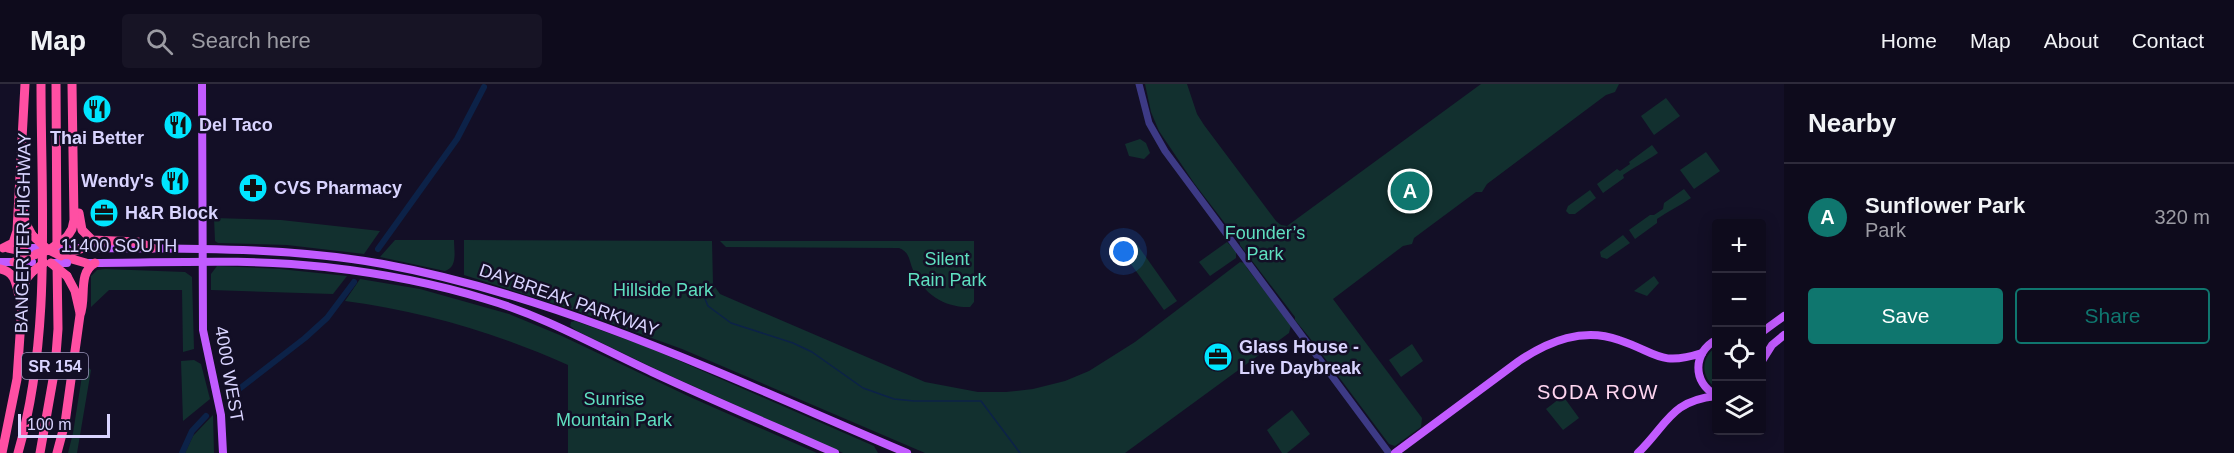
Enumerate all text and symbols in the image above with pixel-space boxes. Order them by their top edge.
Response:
search box [122,14,542,68]
text: Map [30,25,86,56]
icon: search [143,25,176,58]
text: Search here [191,28,311,53]
text: Home [1881,29,1937,52]
text: Map [1970,29,2011,52]
text: About [2044,29,2099,52]
text: Contact [2132,29,2204,52]
restaurant icon: Thai Better [81,93,113,125]
text: Nearby [1808,108,1896,138]
restaurant icon: Del Taco [162,109,194,141]
place label: Del Taco [199,115,273,135]
place label: Thai Better [50,128,144,148]
street label: BANGERTER HIGHWAY [11,132,35,334]
restaurant icon: Wendy's [159,165,191,197]
pin: A [1390,168,1430,214]
place label: Wendy's [81,171,154,191]
pharmacy icon: CVS Pharmacy [237,172,269,204]
place label: CVS Pharmacy [274,178,402,198]
text: Sunflower Park [1865,193,2025,218]
office icon: H&R Block [88,197,120,229]
place label: H&R Block [125,203,219,223]
text: A [1820,206,1835,228]
text: 320 m [2154,206,2210,228]
map controls [1712,219,1766,435]
button: + [1712,219,1766,273]
text: Park [1865,219,1906,241]
park label: Founder’s Park [1225,223,1305,264]
street label: 11400 SOUTH [61,236,177,256]
your location [1109,237,1138,266]
park label: Silent Rain Park [907,249,988,290]
street label: DAYBREAK PARKWAY [477,260,661,340]
button: − [1712,273,1766,327]
park label: Hillside Park [613,280,714,300]
button: Save [1808,288,2003,344]
button: Share [2015,288,2210,344]
street label: 4000 WEST [211,324,247,424]
button: locate [1712,327,1766,381]
place label: Glass House - Live Daybreak [1239,337,1362,378]
office icon: Glass House - Live Daybreak [1202,341,1234,373]
road number: SR 154 [22,353,88,379]
district label: SODA ROW [1537,381,1659,403]
button: layers [1712,381,1766,435]
park label: Sunrise Mountain Park [556,389,673,430]
scale bar [18,411,110,438]
text: 100 m [27,416,71,433]

